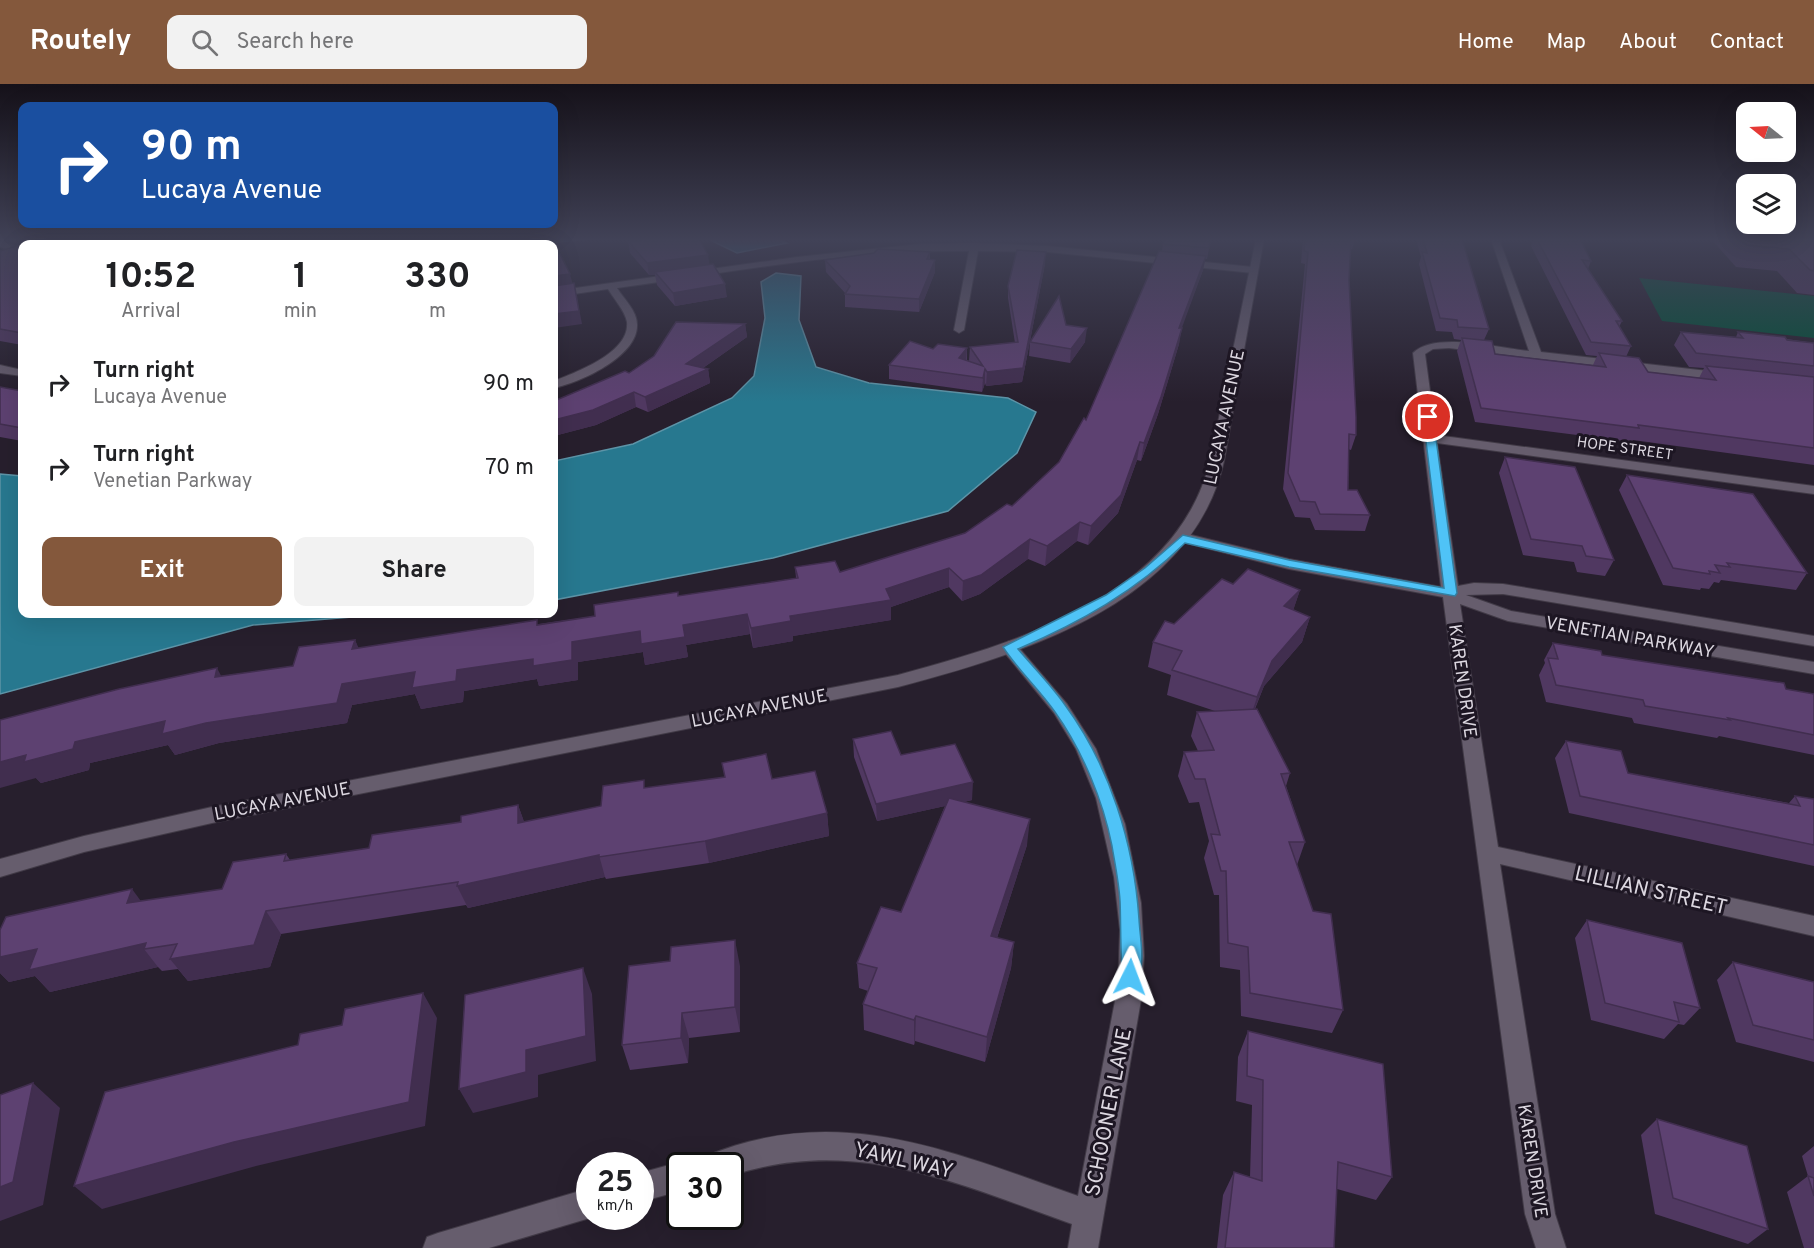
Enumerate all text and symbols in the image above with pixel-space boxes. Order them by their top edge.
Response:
search box [167,15,587,69]
text: Routely [30,24,131,60]
icon: search [188,26,221,59]
text: Search here [236,29,354,56]
text: Home [1458,29,1514,56]
text: Map [1547,29,1586,56]
text: About [1619,29,1677,56]
text: Contact [1710,29,1784,56]
north arrow [1736,102,1796,162]
map controls [1736,102,1796,234]
text: 90 m [141,122,242,175]
icon: right [42,126,120,204]
text: Lucaya Avenue [141,174,322,208]
button: layers [1736,174,1796,234]
text: 10:52 [105,255,196,301]
text: 1 [293,255,307,301]
text: 330 [404,255,471,301]
text: Arrival [121,299,181,325]
text: min [284,299,317,325]
text: m [429,299,446,325]
street label: LUCAYA AVENUE [1200,348,1251,487]
text: Turn right [93,358,195,385]
icon: right [42,368,75,401]
text: 90 m [483,371,534,398]
text: Lucaya Avenue [93,385,227,411]
pin [1402,391,1453,442]
icon: arrive [1411,400,1444,433]
street label: HOPE STREET [1575,433,1674,466]
text: Turn right [93,442,195,469]
icon: right [42,452,75,485]
text: 70 m [485,455,534,482]
text: Venetian Parkway [93,469,252,495]
button: Exit [42,537,282,606]
button: Share [294,537,534,606]
street label: VENETIAN PARKWAY [1544,612,1716,665]
street label: KAREN DRIVE [1442,623,1481,740]
street label: LUCAYA AVENUE [690,685,829,734]
street label: LUCAYA AVENUE [213,778,352,827]
street label: LILLIAN STREET [1572,861,1730,922]
position arrow [1098,945,1162,1009]
street label: SCHOONER LANE [1080,1026,1139,1199]
street label: KAREN DRIVE [1511,1103,1552,1220]
street label: YAWL WAY [852,1137,956,1186]
speed limit sign: 30 [666,1152,744,1230]
text: 25 [597,1165,633,1202]
text: km/h [597,1197,633,1216]

